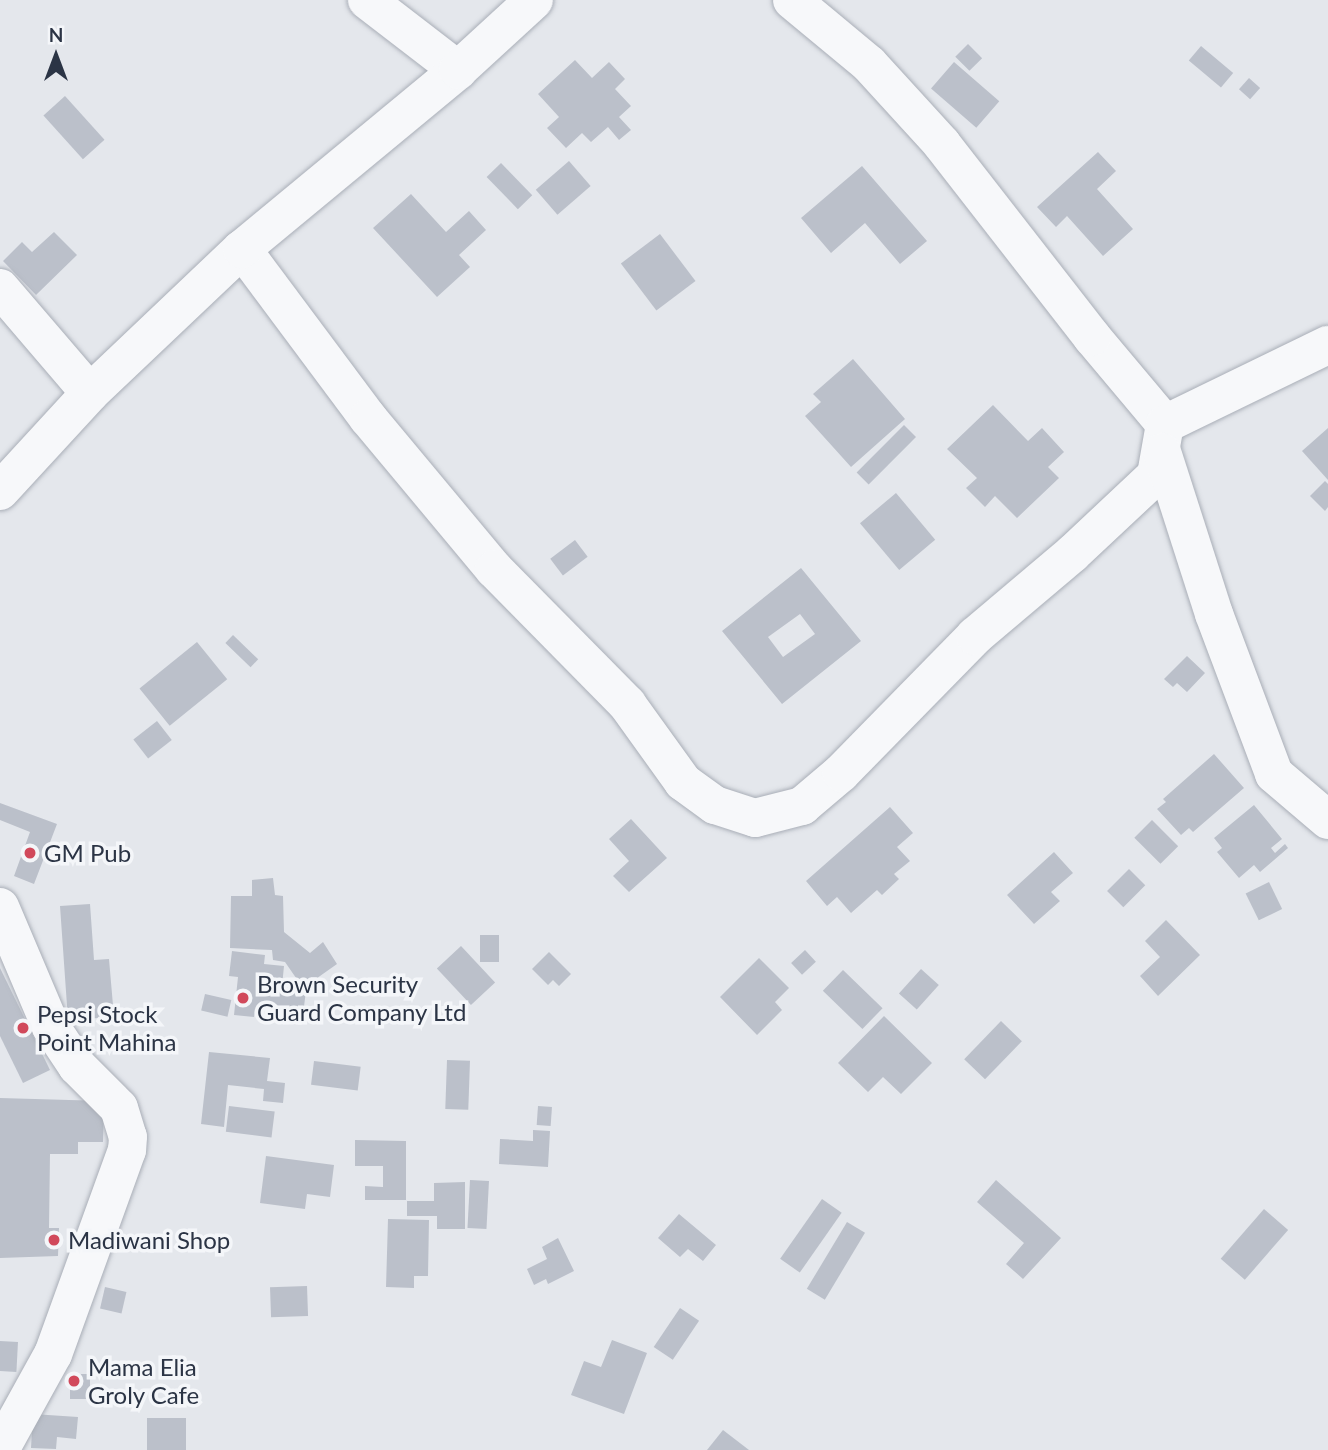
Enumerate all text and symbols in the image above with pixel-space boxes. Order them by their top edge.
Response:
north arrow [21,21,91,91]
text: N [49,23,63,46]
place label: GM Pub [44,839,131,867]
marker: GM Pub [22,845,38,861]
place label: Brown Security Guard Company Ltd [257,970,467,1026]
marker: Brown Security Guard Company Ltd [235,990,251,1006]
place label: Pepsi Stock Point Mahina [37,1000,176,1056]
marker: Pepsi Stock Point Mahina [15,1020,31,1036]
place label: Madiwani Shop [68,1226,230,1254]
marker: Madiwani Shop [46,1232,62,1248]
place label: Mama Elia Groly Cafe [88,1353,200,1409]
marker: Mama Elia Groly Cafe [66,1373,82,1389]

